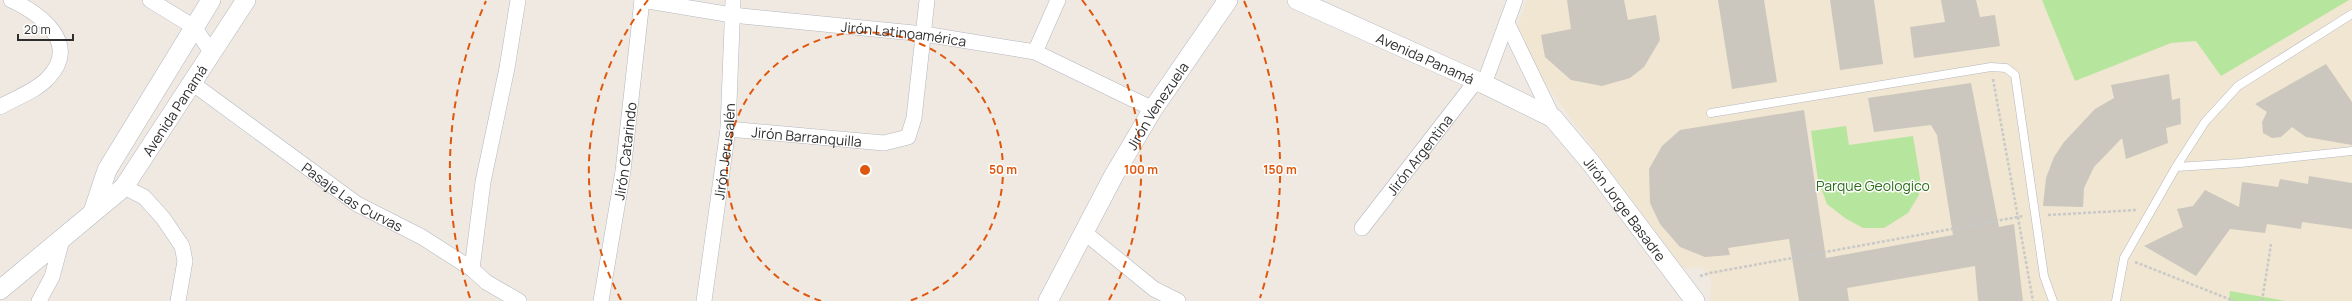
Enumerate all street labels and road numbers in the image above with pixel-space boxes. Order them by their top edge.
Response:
street label: Jirón Latinoamérica [840,16,968,50]
street label: Avenida Panamá [1374,28,1478,88]
street label: Jirón Venezuela [1122,58,1192,153]
street label: Avenida Panamá [137,61,211,159]
street label: Jirón Catarindo [609,101,640,201]
street label: Jirón Jerusalén [709,103,738,201]
street label: Jirón Argentina [1382,110,1456,199]
street label: Jirón Barranquilla [751,122,863,150]
street label: Jirón Jorge Basadre [1580,152,1671,265]
street label: Pasaje Las Curvas [298,158,406,235]

